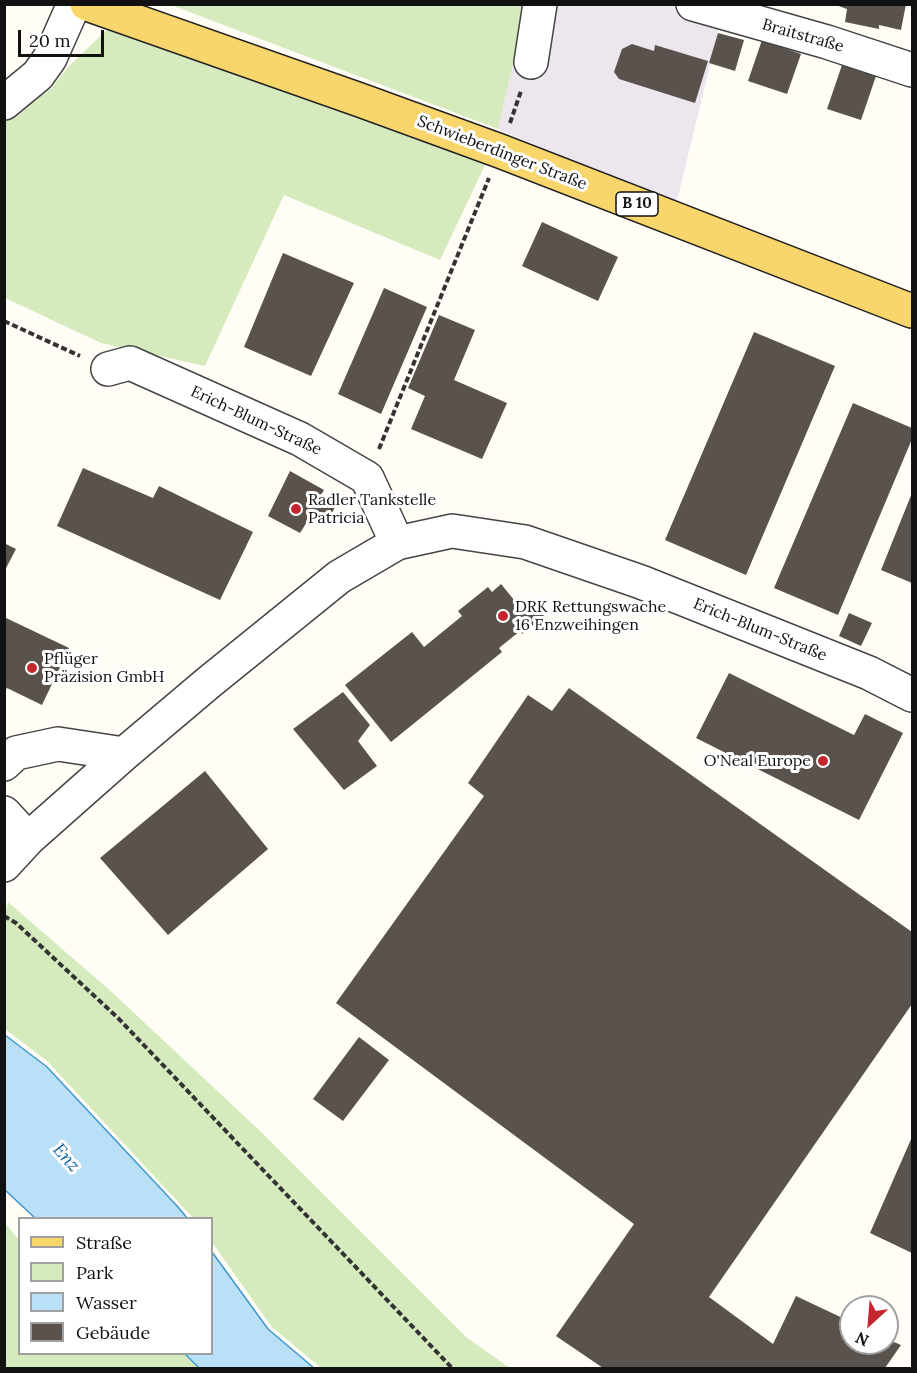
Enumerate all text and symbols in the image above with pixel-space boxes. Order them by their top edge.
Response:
street label: Braitstraße [760,15,846,57]
scale bar [21,18,106,56]
text: 20 m [29,29,71,52]
street label: Schwieberdinger Straße [415,112,589,194]
road number: B 10 [616,192,658,216]
street label: Erich-Blum-Straße [187,382,325,460]
place label: Radler Tankstelle Patricia [308,490,436,528]
marker: Radler Tankstelle Patricia [289,502,303,516]
street label: Erich-Blum-Straße [690,594,830,666]
place label: DRK Rettungswache 16 Enzweihingen [515,597,666,635]
marker: DRK Rettungswache 16 Enzweihingen [496,609,510,623]
place label: Pflüger Präzision GmbH [44,649,165,687]
marker: Pflüger Präzision GmbH [25,661,39,675]
place label: O'Neal Europe [704,751,811,771]
marker: O'Neal Europe [816,754,830,768]
water label: Enz [48,1139,84,1177]
legend [18,1217,213,1355]
text: Straße [76,1231,132,1254]
text: Park [76,1261,113,1284]
text: Wasser [76,1291,137,1314]
north arrow [839,1295,899,1355]
text: Gebäude [76,1321,150,1344]
text: N [852,1328,872,1351]

